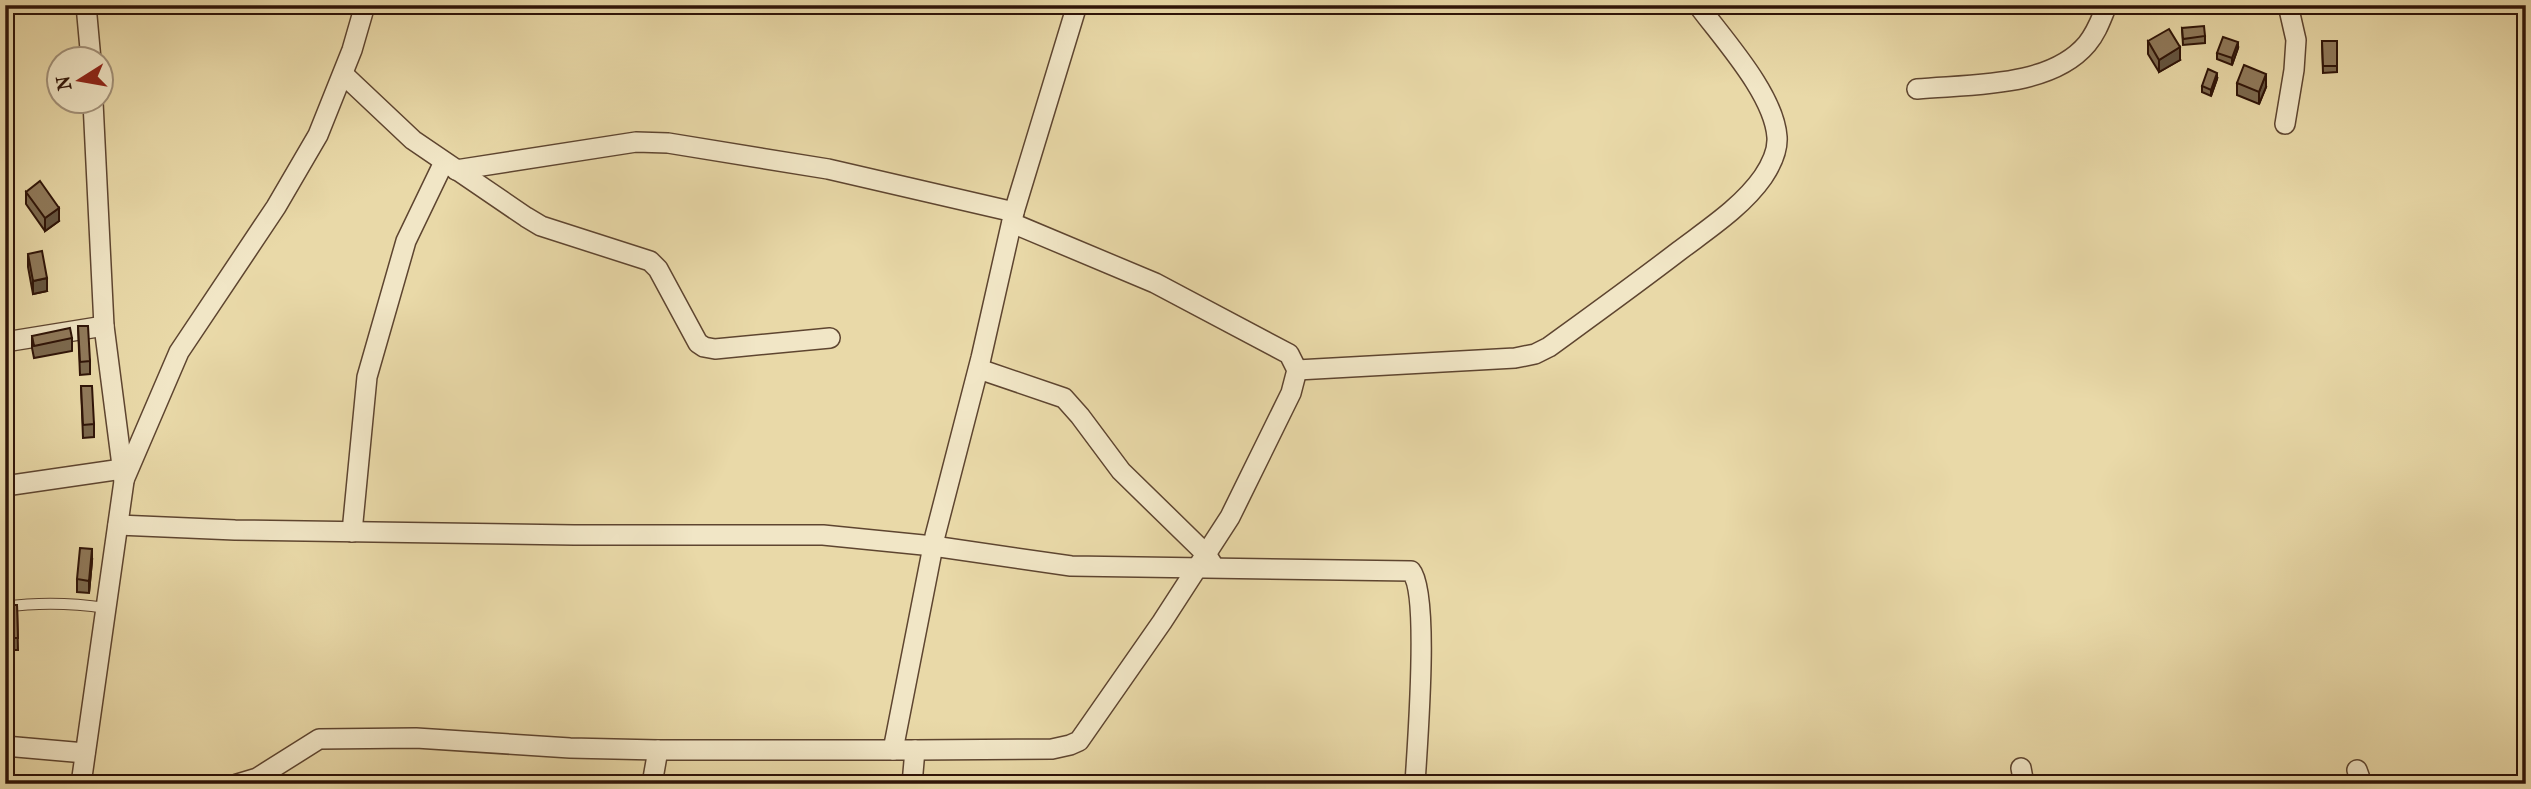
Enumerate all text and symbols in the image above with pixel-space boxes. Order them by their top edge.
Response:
north arrow [46,46,116,116]
text: N [52,73,76,92]

